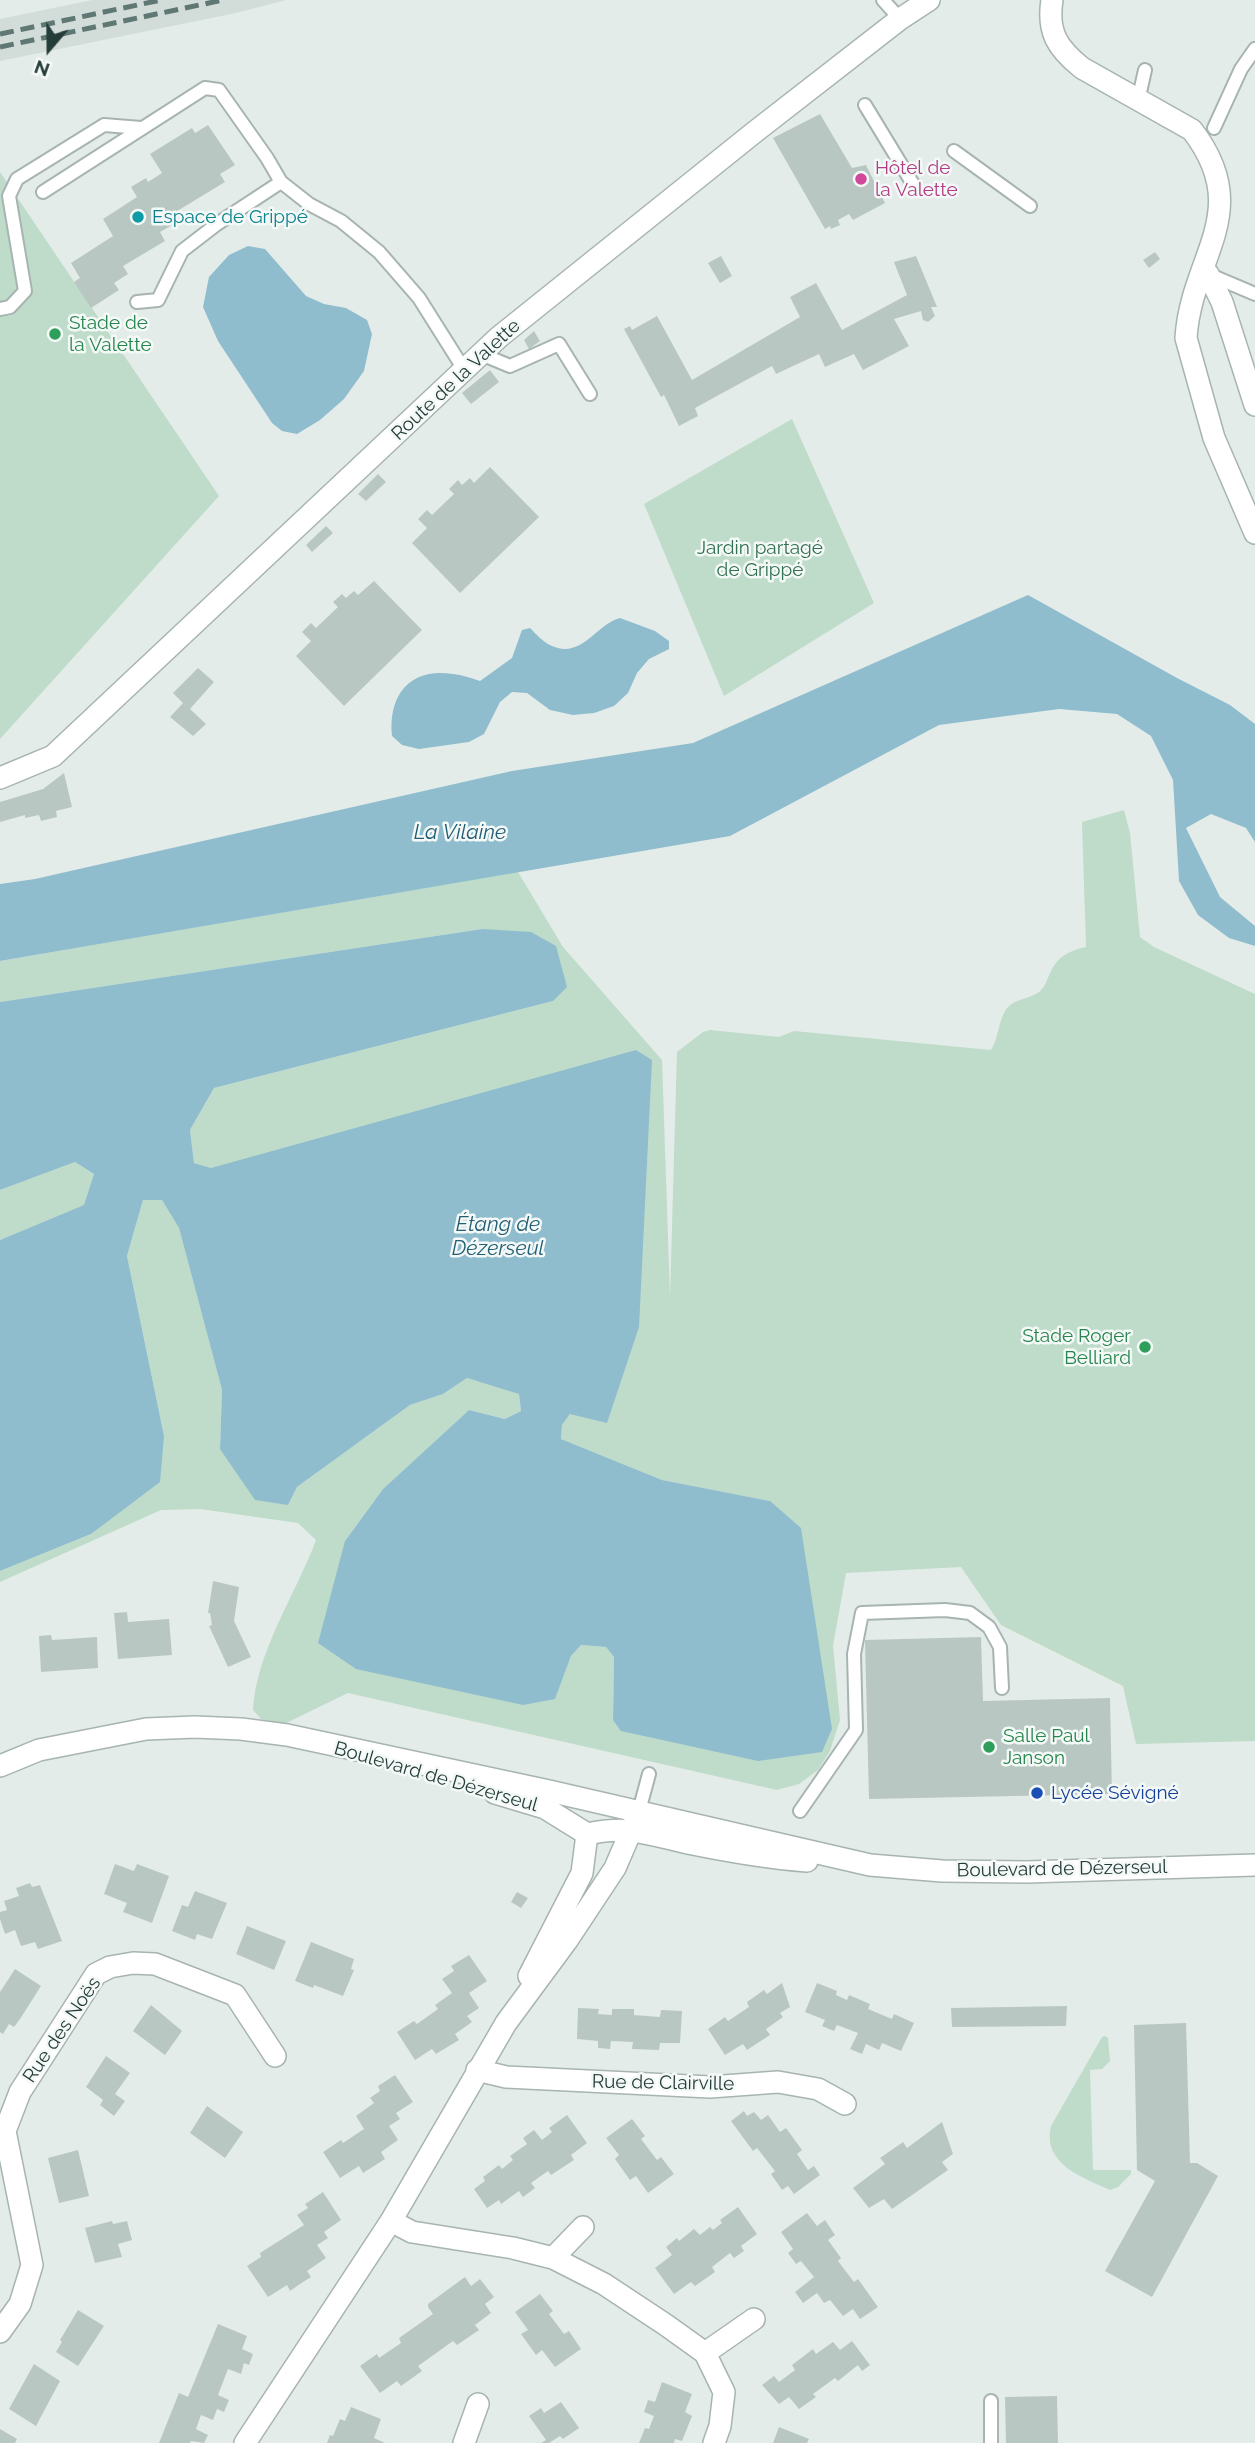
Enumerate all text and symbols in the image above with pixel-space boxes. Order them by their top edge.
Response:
north arrow [14,14,84,84]
text: N [31,56,52,82]
place label: Hôtel de la Valette [875,157,958,201]
marker: Hôtel de la Valette [853,171,869,187]
place label: Espace de Grippé [152,206,308,228]
marker: Espace de Grippé [130,209,146,225]
place label: Stade de la Valette [69,312,152,356]
street label: Route de la Valette [387,315,525,445]
marker: Stade de la Valette [47,326,63,342]
park label: Jardin partagé de Grippé [697,537,823,581]
water label: La Vilaine [414,820,506,846]
water label: Étang de Dézerseul [452,1212,544,1262]
place label: Stade Roger Belliard [1022,1325,1131,1369]
marker: Stade Roger Belliard [1137,1339,1153,1355]
place label: Salle Paul Janson [1003,1725,1090,1769]
street label: Boulevard de Dézerseul [332,1737,540,1817]
marker: Salle Paul Janson [981,1739,997,1755]
place label: Lycée Sévigné [1051,1782,1179,1804]
marker: Lycée Sévigné [1029,1785,1045,1801]
street label: Boulevard de Dézerseul [956,1856,1168,1882]
street label: Rue des Noës [18,1973,106,2087]
street label: Rue de Clairville [592,2070,734,2096]

